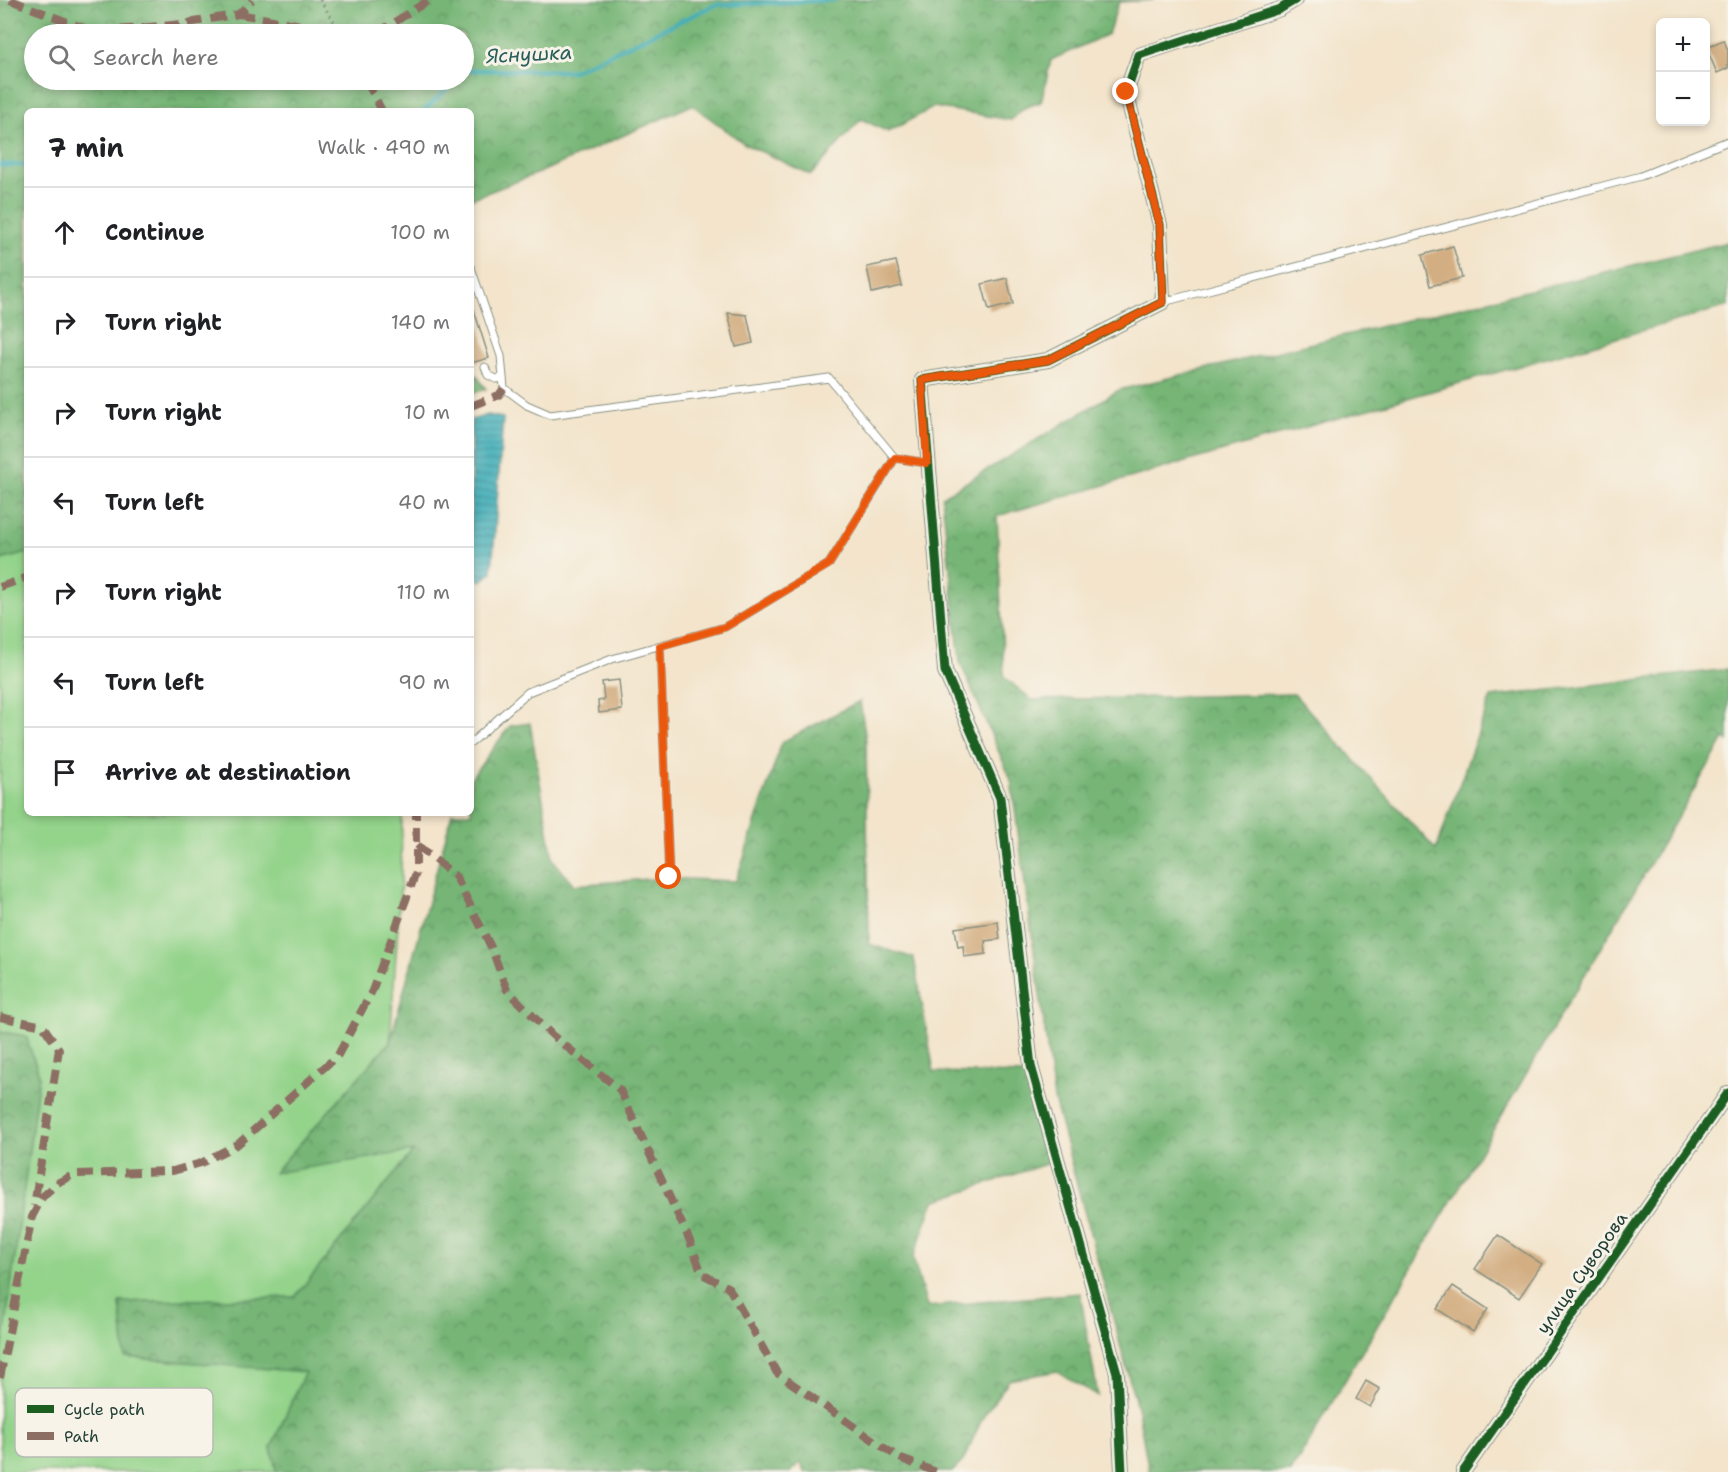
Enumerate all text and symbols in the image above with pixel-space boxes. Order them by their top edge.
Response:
map controls [1656,18,1710,126]
button: + [1656,18,1710,72]
search box [24,24,474,90]
water label: Яснушка [484,39,573,69]
icon: search [45,41,78,74]
text: Search here [93,43,219,72]
button: − [1656,72,1710,126]
route end [1112,78,1138,104]
text: 7 min [48,130,124,165]
text: Walk · 490 m [318,134,450,160]
icon: ahead [48,216,81,249]
text: Continue [105,218,205,247]
text: 100 m [390,219,450,245]
icon: right [48,306,81,339]
text: Turn right [105,308,222,337]
text: 140 m [391,309,450,335]
icon: right [48,396,81,429]
text: Turn right [105,398,222,427]
text: 10 m [404,399,450,425]
icon: left [48,486,81,519]
text: Turn left [105,488,204,517]
text: 40 m [398,489,450,515]
icon: right [48,576,81,609]
text: Turn right [105,578,222,607]
text: 110 m [396,579,450,605]
icon: left [48,666,81,699]
text: Turn left [105,668,204,697]
text: 90 m [398,669,450,695]
icon: arrive [48,756,81,789]
text: Arrive at destination [105,758,351,787]
route start [655,863,681,889]
street label: улица Суворова [1531,1207,1633,1339]
legend [15,1388,213,1457]
text: Cycle path [64,1399,145,1420]
text: Path [64,1426,99,1447]

